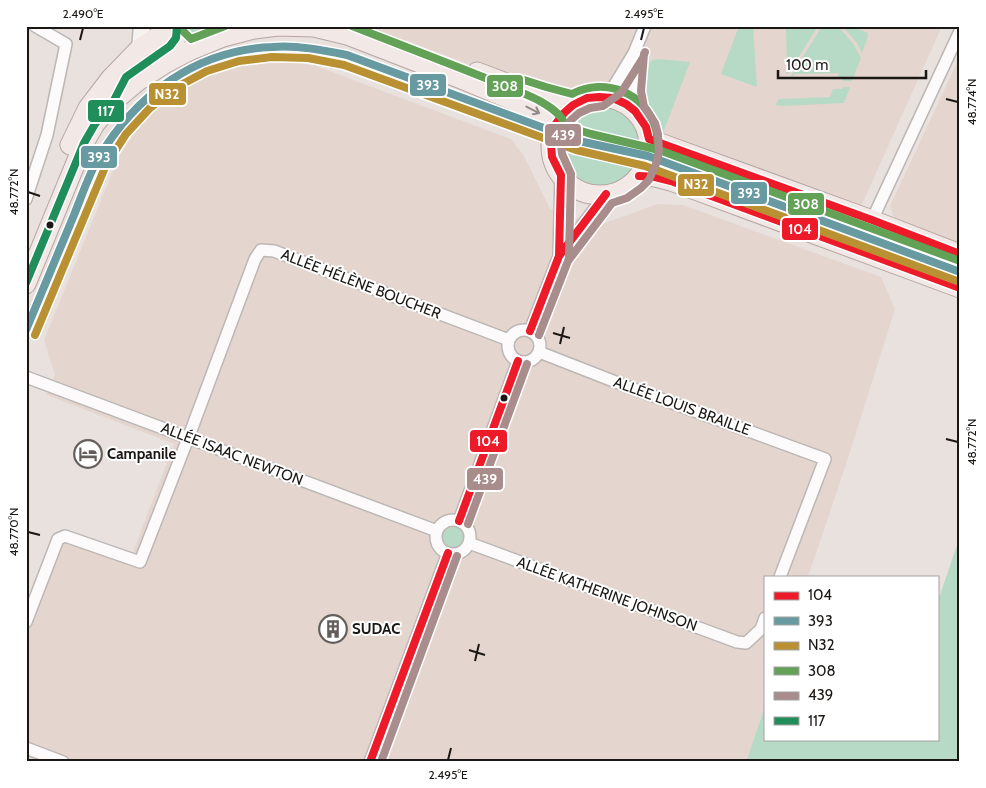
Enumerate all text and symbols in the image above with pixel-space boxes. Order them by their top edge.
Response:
text: 2.490°E [62,6,104,21]
text: 2.495°E [624,6,664,21]
scale bar [778,48,926,80]
text: 100 m [786,56,828,74]
line badge: 393 [409,73,447,97]
line badge: 308 [486,74,524,98]
text: 393 [417,76,439,94]
text: 308 [492,77,518,95]
text: 48.774°N [964,78,979,126]
line badge: N32 [148,82,187,106]
text: N32 [155,85,179,103]
line badge: 117 [87,99,125,123]
text: 117 [97,102,116,120]
one-way arrow [526,105,541,115]
line badge: 439 [544,123,582,147]
text: 439 [551,126,575,144]
line badge: 393 [80,145,118,169]
text: 393 [88,148,110,166]
text: 48.772°N [6,168,21,216]
line badge: N32 [677,173,715,197]
text: N32 [684,175,708,193]
line badge: 393 [730,181,768,205]
text: 393 [738,184,760,202]
line badge: 308 [787,192,825,216]
text: 308 [793,195,819,213]
line badge: 104 [781,217,819,241]
unlabelled marker [45,220,55,230]
text: 104 [788,220,812,238]
street label: ALLÉE HÉLÈNE BOUCHER [279,244,444,323]
street label: ALLÉE LOUIS BRAILLE [611,372,753,439]
unlabelled marker [499,393,509,403]
street label: ALLÉE ISAAC NEWTON [158,418,306,489]
text: 48.772°N [964,418,979,466]
line badge: 104 [469,429,508,453]
text: 104 [476,432,500,450]
hotel icon: Campanile [73,439,103,469]
place label: Campanile [107,445,176,463]
line badge: 439 [466,467,504,491]
text: 439 [473,470,497,488]
text: 48.770°N [6,508,21,556]
street label: ALLÉE KATHERINE JOHNSON [514,552,700,635]
legend [764,576,938,740]
text: 104 [808,586,832,604]
text: 393 [808,612,833,630]
building icon: SUDAC [318,614,348,644]
place label: SUDAC [352,620,400,638]
text: N32 [808,636,835,654]
text: 308 [808,662,836,680]
text: 439 [808,686,833,704]
text: 117 [808,712,826,730]
text: 2.495°E [428,767,468,782]

